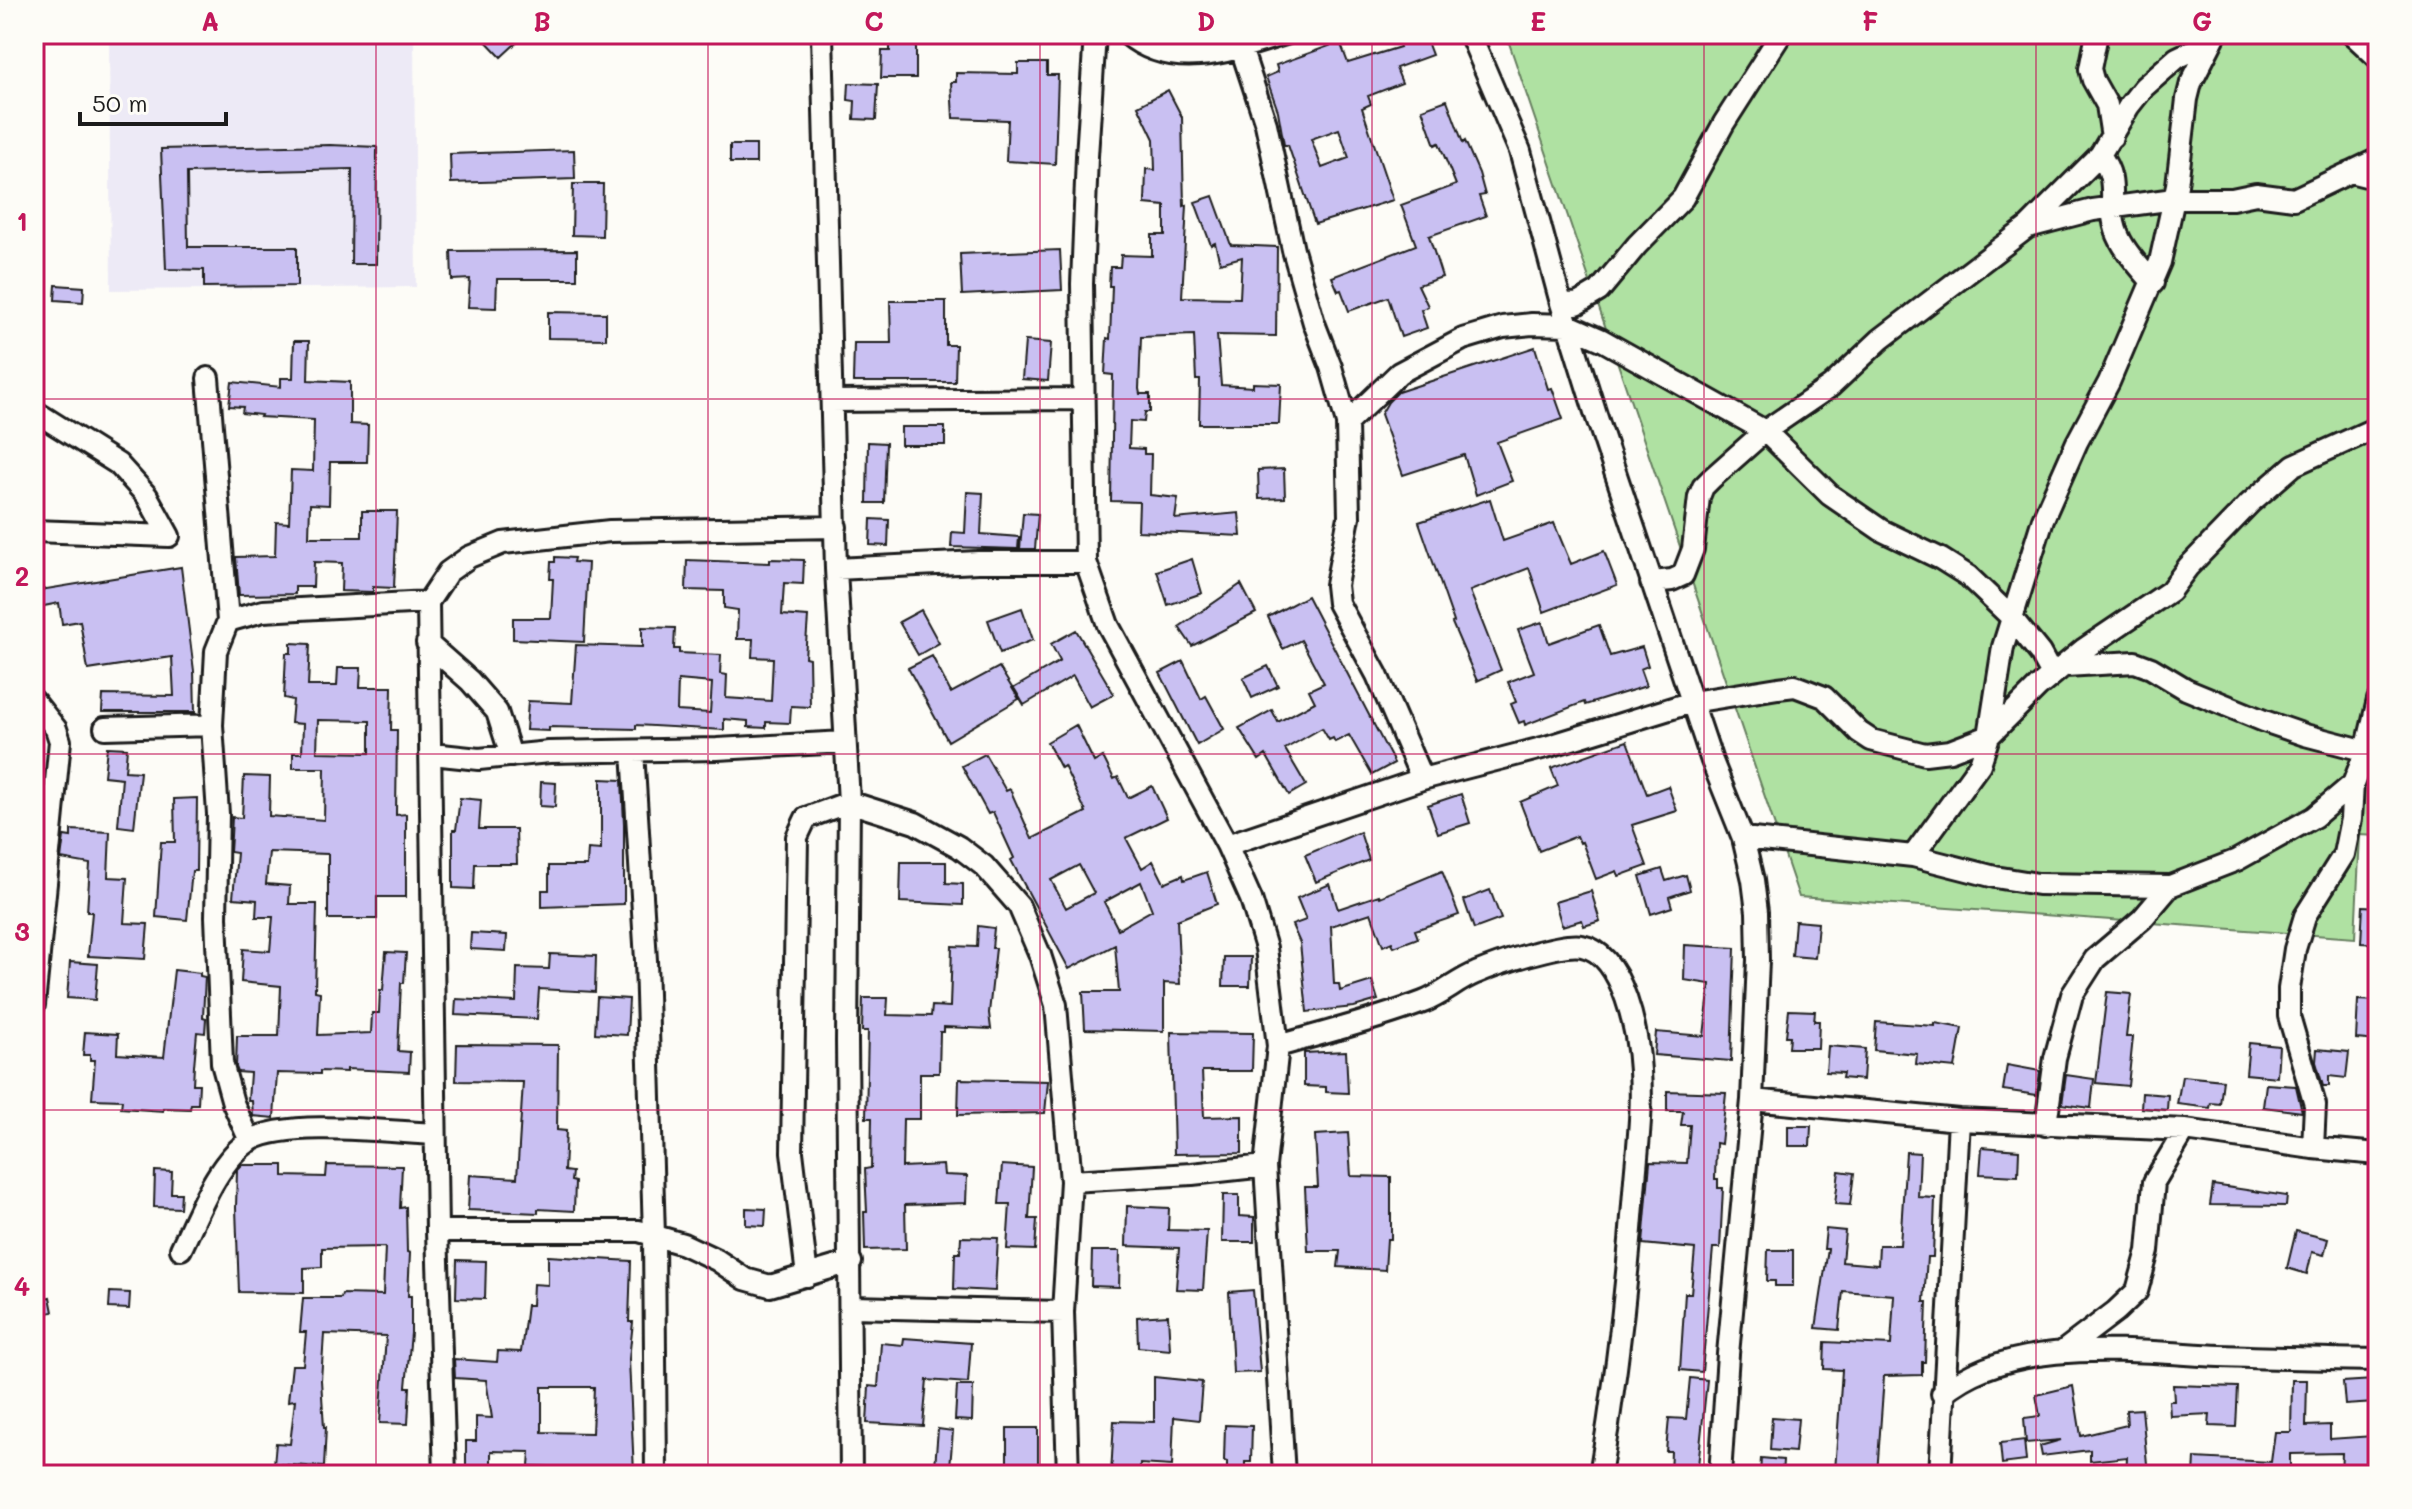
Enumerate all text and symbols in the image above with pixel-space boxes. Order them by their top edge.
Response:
text: A [201,4,219,38]
text: B [533,4,551,38]
text: C [864,4,884,38]
text: D [1197,4,1215,38]
text: E [1530,4,1546,38]
text: F [1862,4,1878,38]
text: G [2192,4,2212,38]
scale bar [80,76,226,126]
text: 50 m [92,87,148,118]
text: 1 [16,204,28,238]
text: 2 [15,559,29,593]
text: 3 [14,914,30,948]
text: 4 [14,1269,30,1303]

